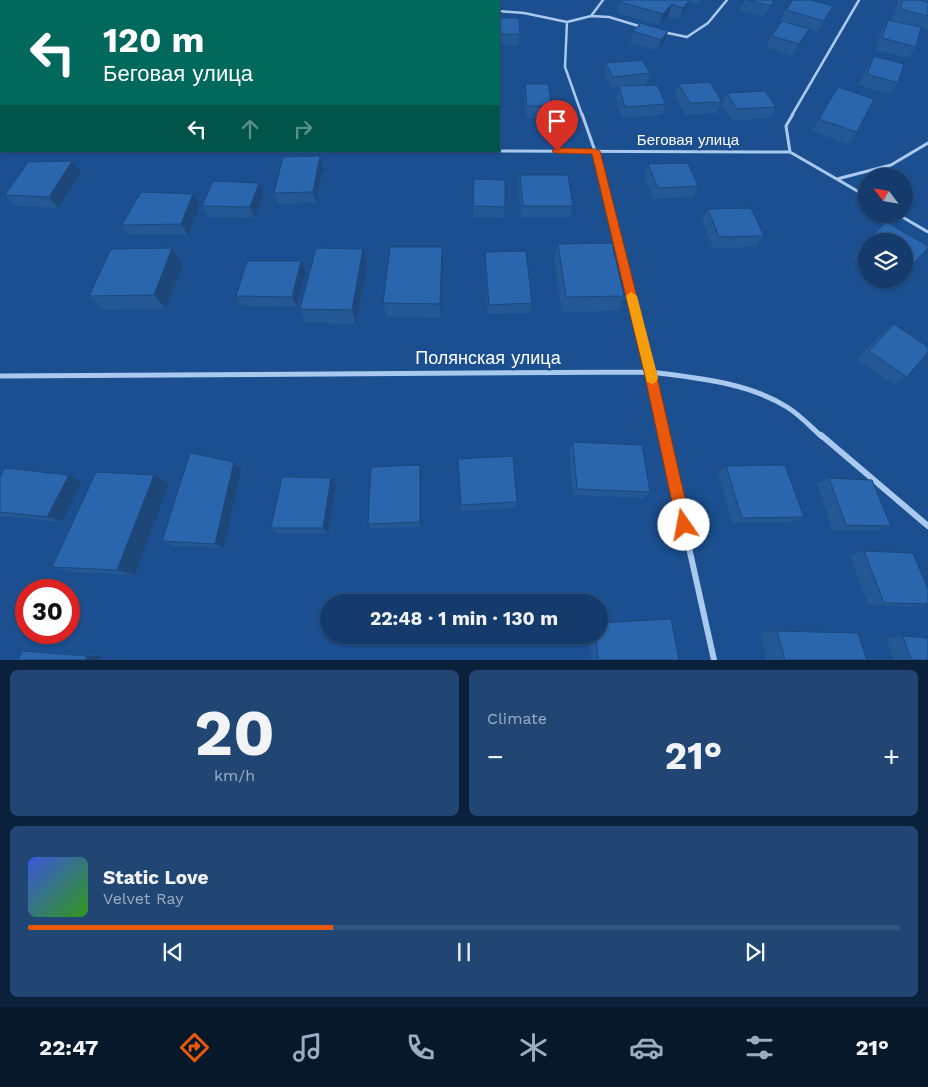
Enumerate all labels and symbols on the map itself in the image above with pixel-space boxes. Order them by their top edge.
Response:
pin [536,100,578,151]
street label: Беговая улица [637,131,740,149]
north arrow [858,168,912,222]
street label: Полянская улица [415,347,562,368]
position arrow [657,498,709,550]
speed limit sign: 30 [15,579,80,644]

